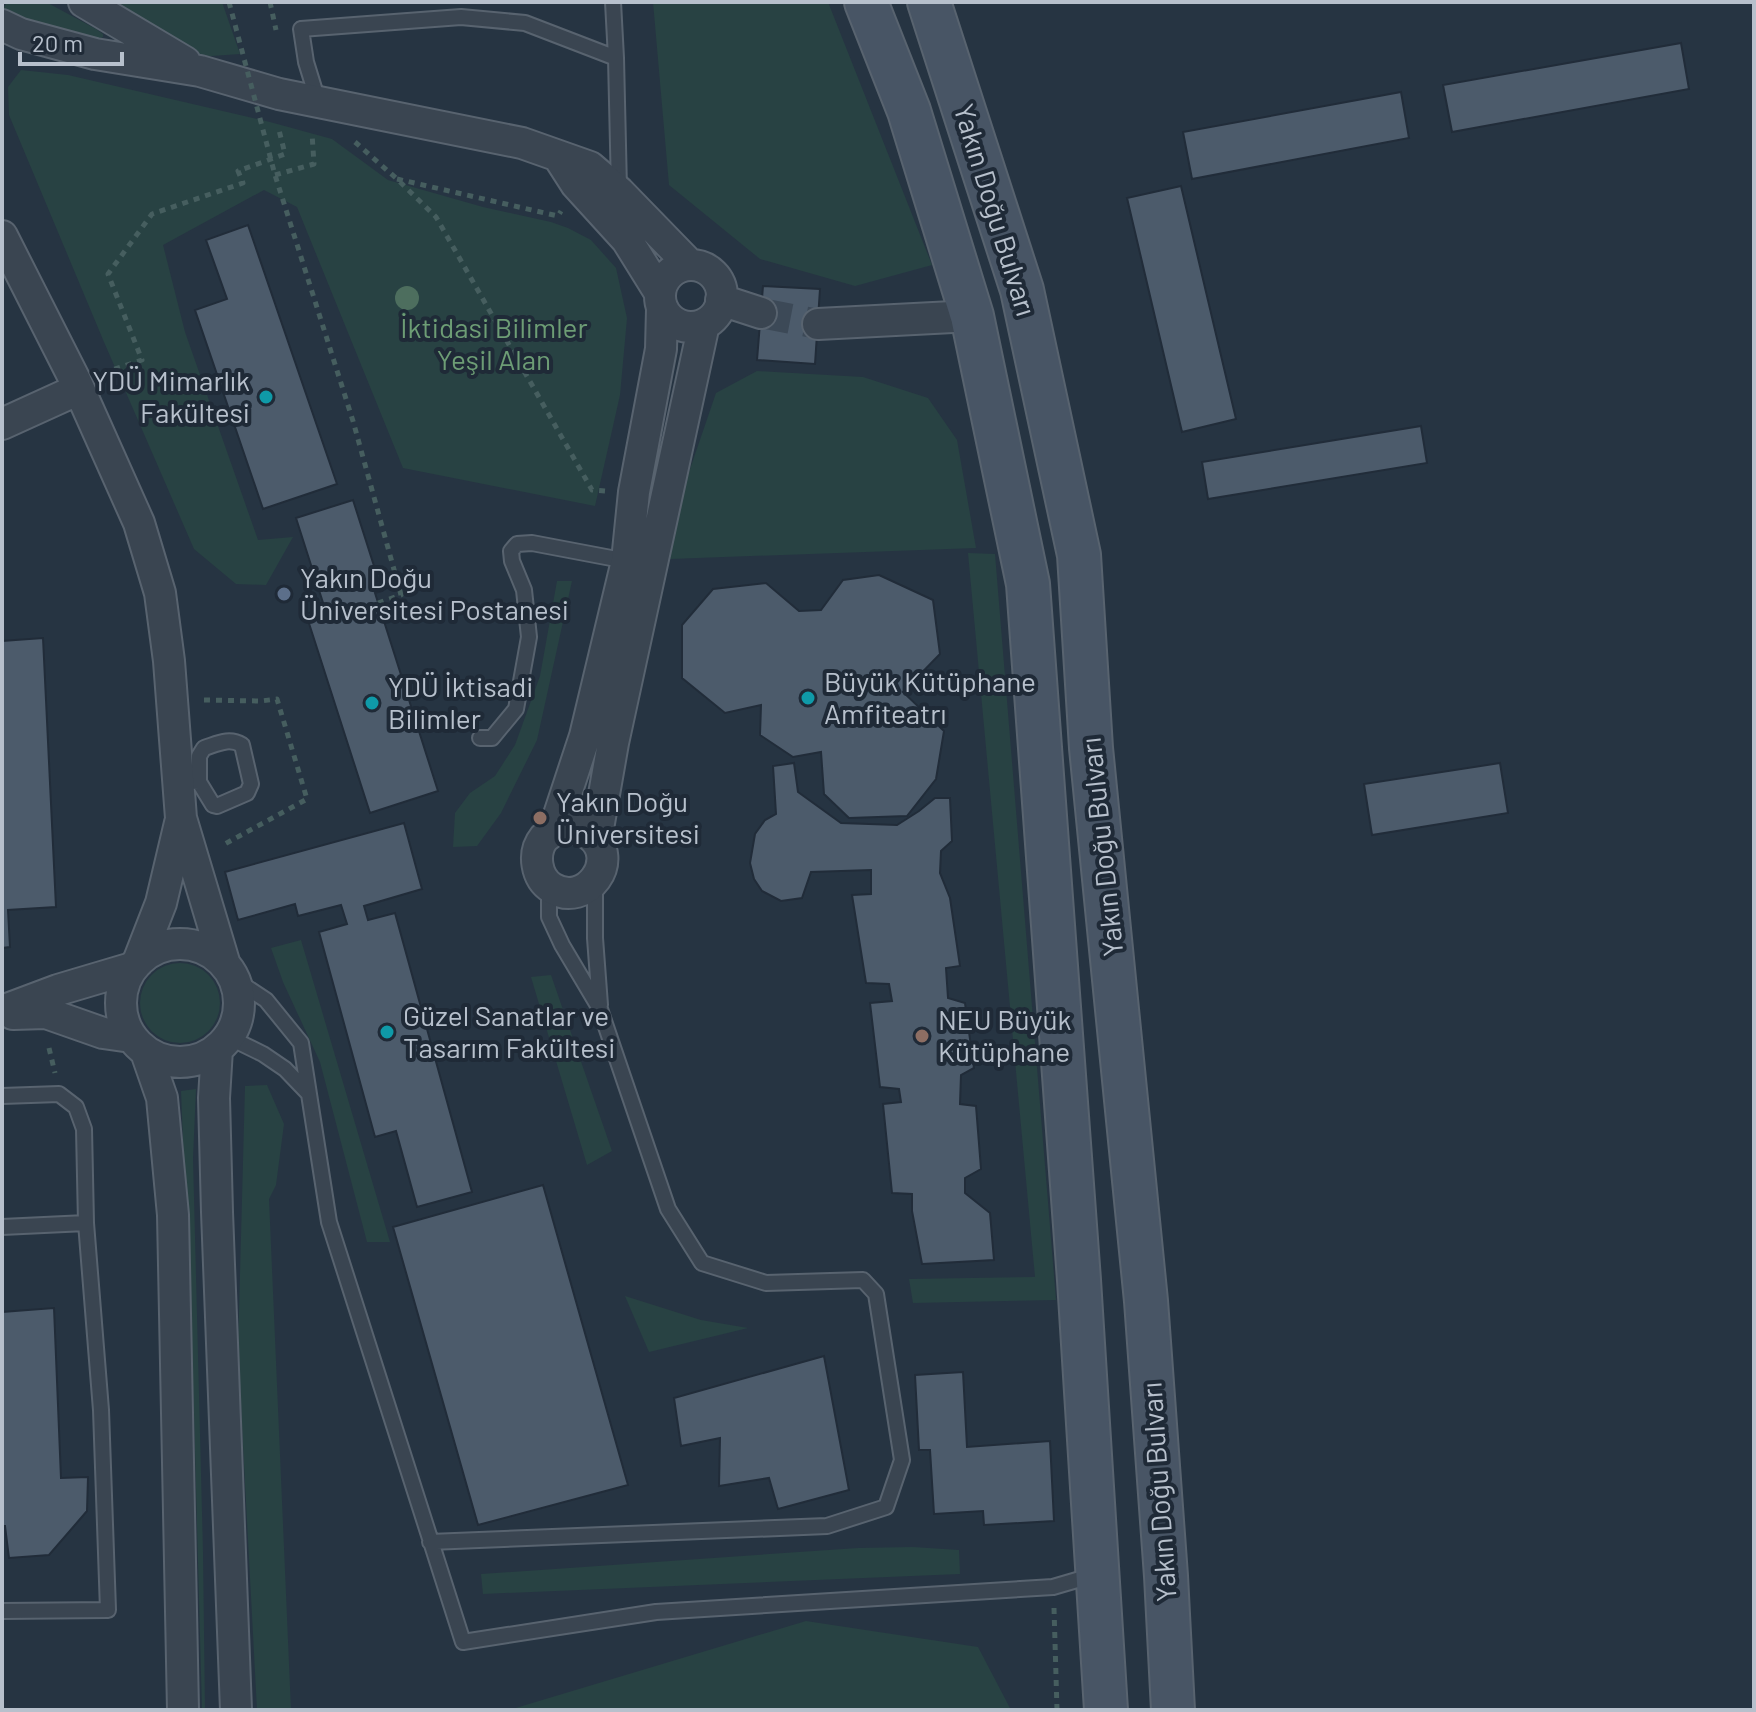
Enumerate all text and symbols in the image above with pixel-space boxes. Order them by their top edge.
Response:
scale bar [20,16,122,66]
text: 20 m [32,28,83,57]
street label: Yakın Doğu Bulvarı [948,100,1044,320]
park label: İktidasi Bilimler Yeşil Alan [400,310,588,376]
place label: YDÜ Mimarlık Fakültesi [92,363,250,429]
marker: YDÜ Mimarlık Fakültesi [257,388,275,406]
place label: Yakın Doğu Üniversitesi Postanesi [300,560,569,626]
marker: Yakın Doğu Üniversitesi Postanesi [275,585,293,603]
place label: Büyük Kütüphane Amfiteatrı [824,664,1036,730]
place label: YDÜ İktisadi Bilimler [388,669,533,735]
marker: Büyük Kütüphane Amfiteatrı [799,689,817,707]
marker: YDÜ İktisadi Bilimler [363,694,381,712]
street label: Yakın Doğu Bulvarı [1073,736,1129,958]
place label: Yakın Doğu Üniversitesi [556,784,700,850]
marker: Yakın Doğu Üniversitesi [531,809,549,827]
place label: Güzel Sanatlar ve Tasarım Fakültesi [403,998,615,1064]
place label: NEU Büyük Kütüphane [938,1002,1072,1068]
marker: Güzel Sanatlar ve Tasarım Fakültesi [378,1023,396,1041]
marker: NEU Büyük Kütüphane [913,1027,931,1045]
street label: Yakın Doğu Bulvarı [1133,1381,1183,1603]

